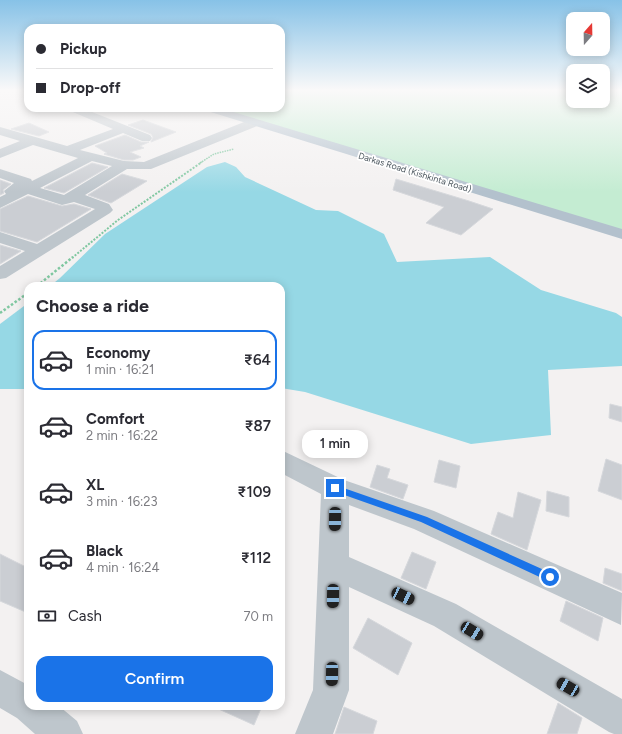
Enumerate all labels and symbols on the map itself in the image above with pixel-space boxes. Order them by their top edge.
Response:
north arrow [566,12,610,56]
street label: Darkas Road (Kishkinta Road) [357,150,473,194]
callout: 1 min [302,430,368,458]
route end [326,479,344,497]
car [329,507,341,531]
route start [541,568,559,586]
car [327,584,339,608]
car [390,585,416,607]
car [459,620,485,642]
car [326,662,338,686]
car [555,676,581,698]

